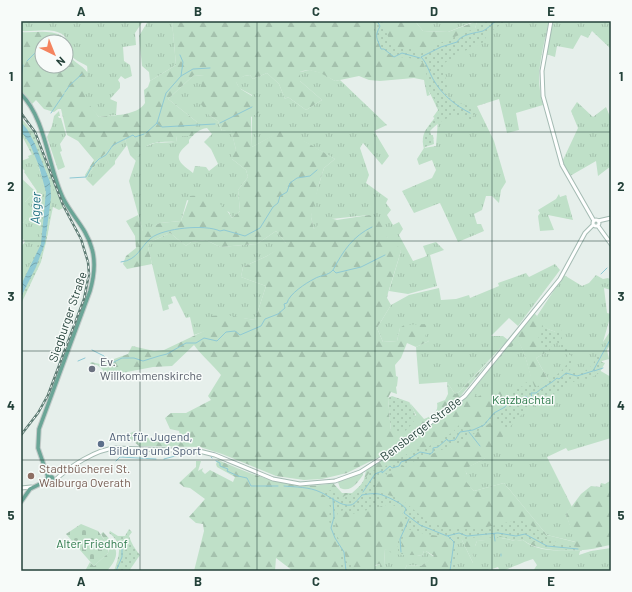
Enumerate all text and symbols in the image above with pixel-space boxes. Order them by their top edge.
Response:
text: A [77,3,86,19]
text: B [194,3,202,19]
text: C [312,3,320,19]
text: D [430,3,438,19]
text: E [547,3,555,19]
north arrow [34,34,74,74]
text: N [54,54,68,69]
text: 1 [9,68,13,84]
text: 1 [619,68,623,84]
text: 2 [7,178,15,194]
text: 2 [617,178,625,194]
water label: Agger [26,191,44,224]
street label: Siegburger Straße [45,270,89,364]
text: 3 [7,288,15,304]
text: 3 [617,288,625,304]
place label: Ev. Willkommenskirche [100,354,202,382]
marker: Ev. Willkommenskirche [87,364,97,374]
park label: Katzbachtal [492,392,554,406]
street label: Bensberger Straße [377,393,464,463]
text: 4 [7,397,15,413]
text: 4 [617,397,625,413]
place label: Amt für Jugend, Bildung und Sport [109,429,201,457]
marker: Amt für Jugend, Bildung und Sport [96,439,106,449]
place label: Stadtbücherei St. Walburga Overath [39,461,131,489]
marker: Stadtbücherei St. Walburga Overath [26,471,36,481]
text: 5 [7,507,15,523]
text: 5 [617,507,625,523]
park label: Alter Friedhof [56,536,128,550]
text: A [77,573,86,589]
text: B [194,573,202,589]
text: C [312,573,320,589]
text: D [430,573,438,589]
text: E [547,573,555,589]

